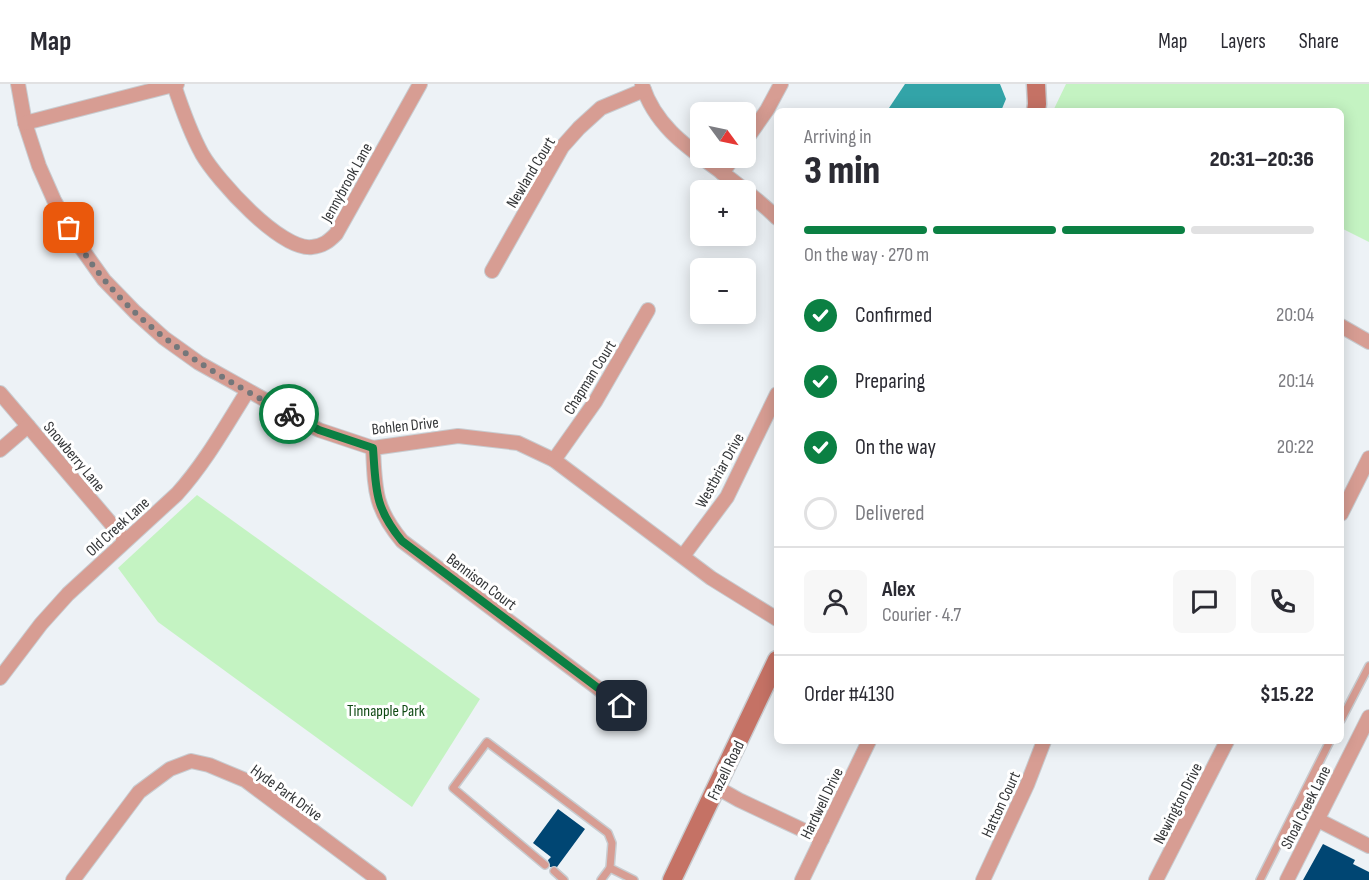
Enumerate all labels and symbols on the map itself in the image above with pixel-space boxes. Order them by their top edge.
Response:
north arrow [690,102,756,168]
street label: Newland Court [503,134,560,212]
street label: Jennybrook Lane [317,140,377,227]
pin [43,202,94,253]
street label: Chapman Court [560,337,621,418]
courier [259,384,319,444]
street label: Bohlen Drive [371,414,440,439]
street label: Snowberry Lane [39,418,109,496]
street label: Westbriar Drive [692,430,749,511]
street label: Old Creek Lane [82,494,154,561]
street label: Bennison Court [442,550,520,615]
pin [596,680,647,731]
park label: Tinnapple Park [347,702,425,721]
street label: Frazell Road [704,738,749,803]
street label: Newington Drive [1150,760,1207,847]
street label: Hyde Park Drive [247,761,326,826]
street label: Shoal Creek Lane [1277,763,1335,852]
street label: Hardwell Drive [797,765,848,842]
street label: Hatton Court [978,769,1025,841]

